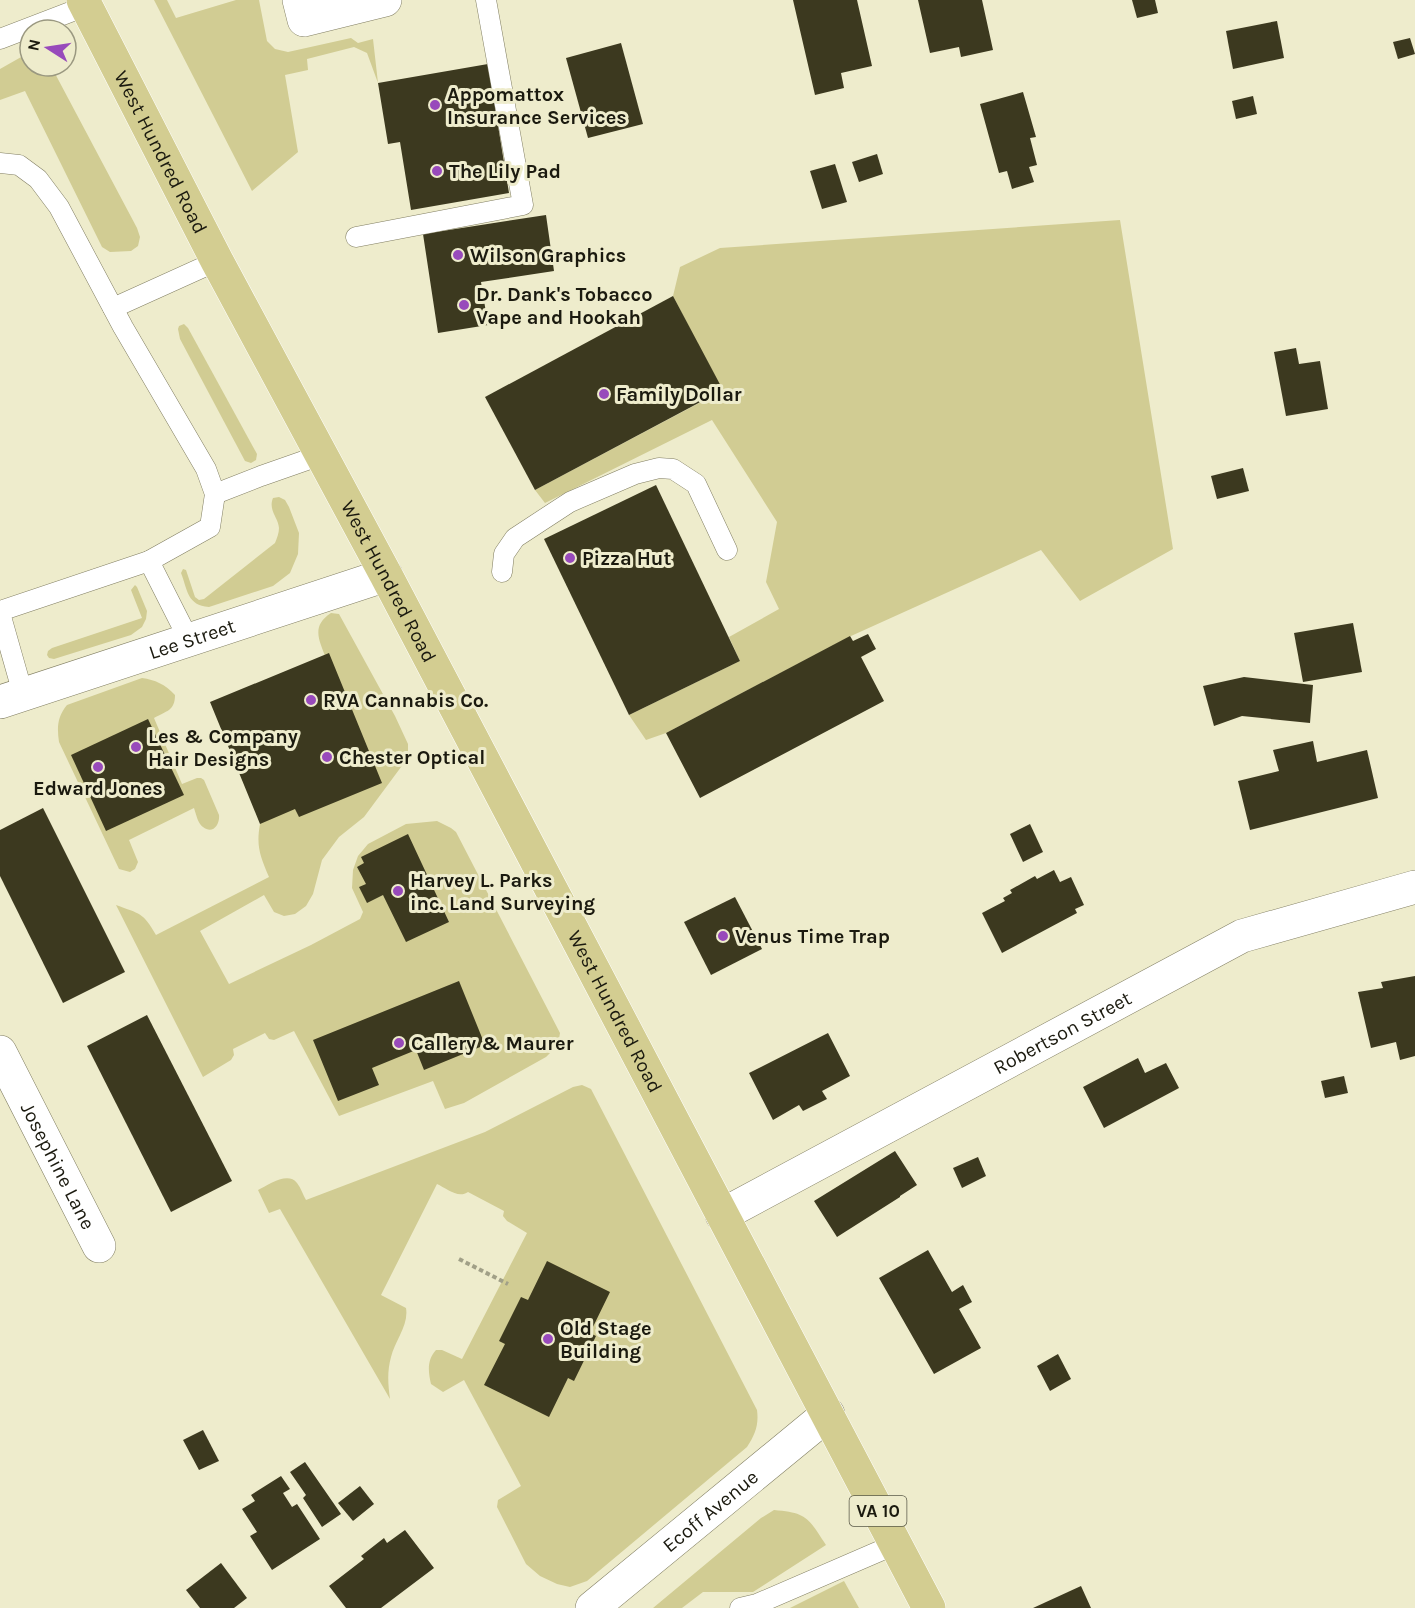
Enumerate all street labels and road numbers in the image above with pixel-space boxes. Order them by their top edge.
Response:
street label: West Hundred Road [110,67,212,237]
street label: West Hundred Road [337,497,441,666]
street label: Lee Street [146,614,238,664]
street label: West Hundred Road [563,926,667,1096]
street label: Robertson Street [989,986,1136,1079]
street label: Josephine Lane [16,1099,100,1233]
street label: Ecoff Avenue [658,1465,763,1557]
road number: VA 10 [850,1496,906,1526]

